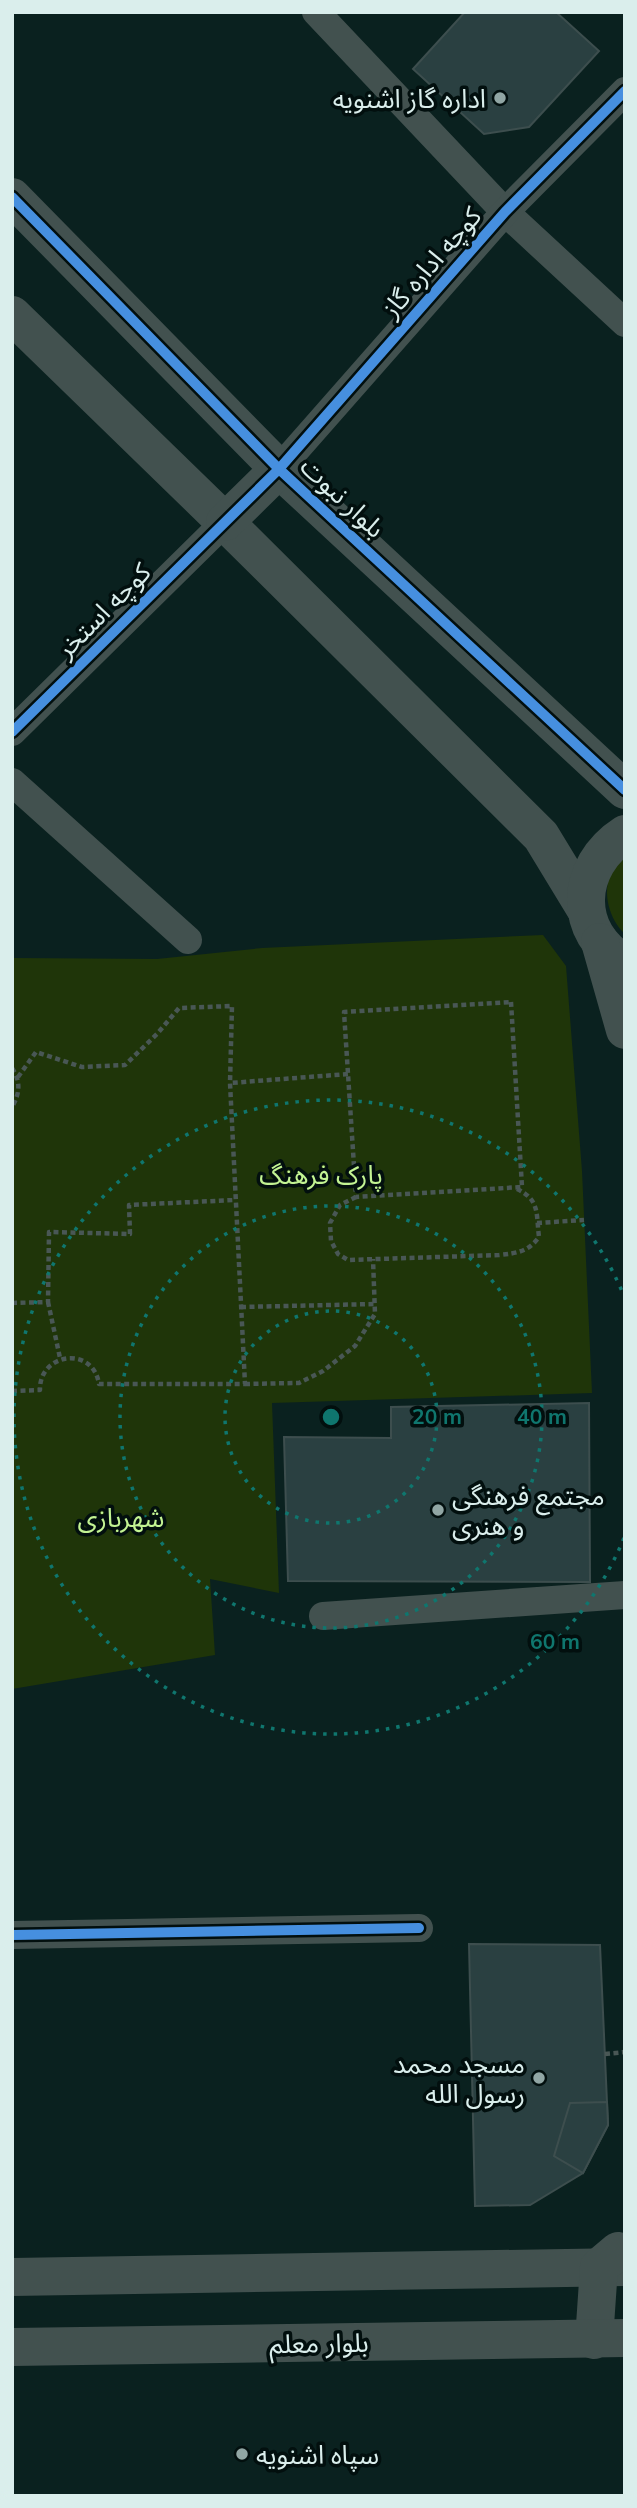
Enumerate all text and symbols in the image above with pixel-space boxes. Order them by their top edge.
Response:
place label: اداره گاز اشنویه [333,82,486,115]
marker: اداره گاز اشنویه [492,90,508,106]
street label: کوچه اداره گاز [373,200,489,326]
street label: بلوار نبوت [294,450,392,544]
street label: کوچه استخر [48,555,158,666]
park label: پارک فرهنگ [259,1158,383,1192]
text: 20 m [412,1403,462,1429]
text: 40 m [517,1403,567,1429]
centre of rings [319,1405,343,1429]
place label: مجتمع فرهنگی و هنری [452,1479,605,1542]
park label: شهربازی [78,1501,164,1534]
marker: مجتمع فرهنگی و هنری [430,1502,446,1518]
text: 60 m [530,1628,580,1654]
place label: مسجد محمد رسول الله [393,2047,525,2110]
marker: مسجد محمد رسول الله [531,2070,547,2086]
street label: بلوار معلم [269,2326,369,2364]
place label: سپاه اشنویه [256,2438,379,2472]
marker: سپاه اشنویه [234,2446,250,2462]

